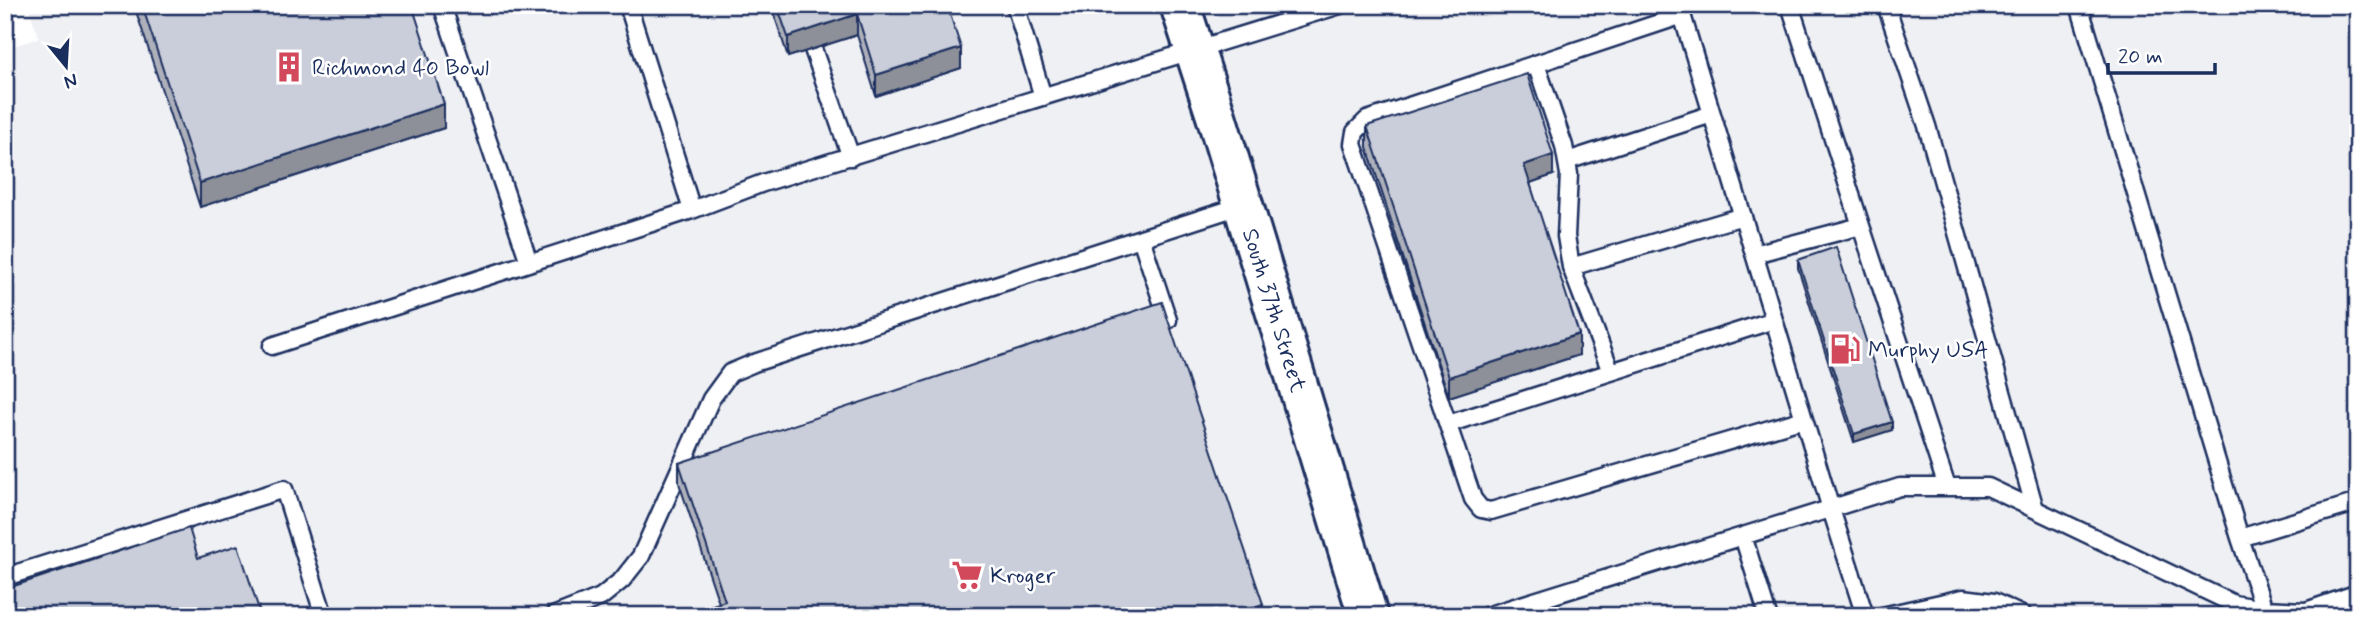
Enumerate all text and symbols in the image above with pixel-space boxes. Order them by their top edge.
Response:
north arrow [32,32,102,102]
scale bar [2108,32,2214,76]
text: 20 m [2118,43,2163,71]
building icon: Richmond 40 Bowl [272,50,306,84]
place label: Richmond 40 Bowl [312,54,489,84]
text: N [61,67,81,95]
street label: South 37th Street [1234,225,1312,397]
fuel station icon: Murphy USA [1828,332,1862,366]
place label: Murphy USA [1868,336,1989,366]
supermarket icon: Kroger [950,558,984,592]
place label: Kroger [990,562,1056,592]

